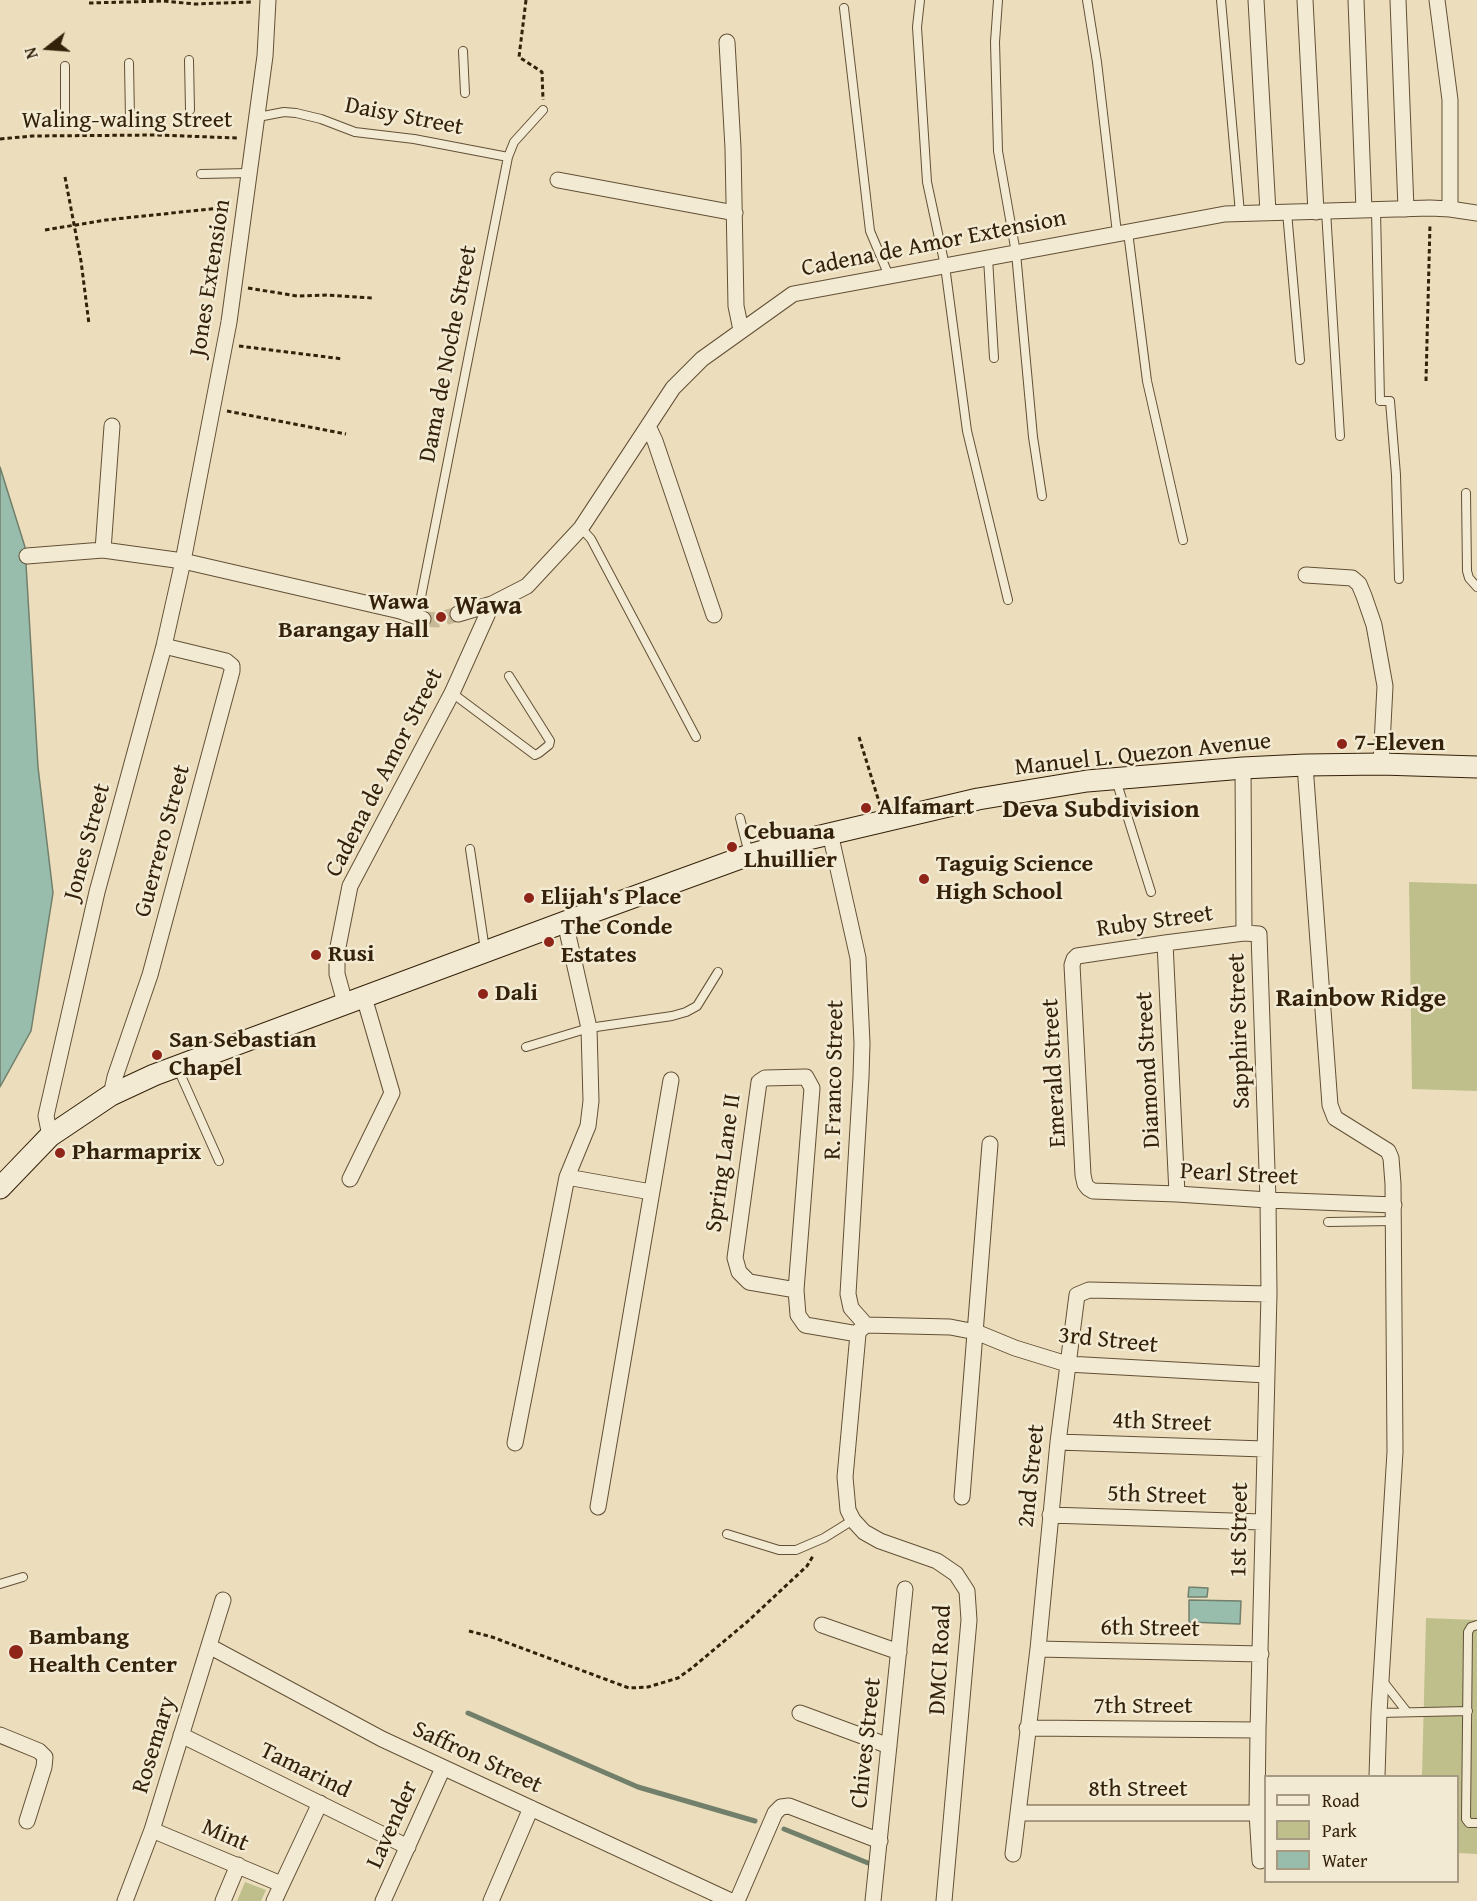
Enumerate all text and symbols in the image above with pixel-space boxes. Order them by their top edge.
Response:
north arrow [18,18,78,78]
text: N [18,45,44,62]
street label: Daisy Street [342,91,466,143]
street label: Waling-waling Street [22,107,232,135]
street label: Jones Extension [184,197,238,359]
street label: Cadena de Amor Extension [799,204,1069,284]
street label: Dama de Noche Street [414,243,484,465]
place label: Wawa Barangay Hall [278,589,429,645]
district label: Wawa [454,591,522,623]
marker: Wawa Barangay Hall [434,610,448,624]
street label: Cadena de Amor Street [320,664,450,882]
street label: Manuel L. Quezon Avenue [1013,727,1273,783]
place label: 7-Eleven [1354,730,1445,758]
marker: 7-Eleven [1335,737,1349,751]
street label: Guerrero Street [129,762,197,920]
street label: Jones Street [59,780,117,904]
place label: Alfamart [878,794,974,822]
district label: Deva Subdivision [1002,794,1200,826]
marker: Alfamart [859,801,873,815]
place label: Cebuana Lhuillier [744,819,837,875]
marker: Cebuana Lhuillier [725,840,739,854]
place label: Taguig Science High School [936,851,1093,907]
marker: Taguig Science High School [917,872,931,886]
place label: Elijah's Place [541,884,681,912]
marker: Elijah's Place [522,891,536,905]
street label: Ruby Street [1095,900,1215,944]
place label: The Conde Estates [561,914,672,970]
marker: The Conde Estates [542,935,556,949]
place label: Rusi [328,941,374,969]
marker: Rusi [309,948,323,962]
street label: Sapphire Street [1223,953,1257,1109]
place label: Dali [495,980,538,1008]
district label: Rainbow Ridge [1276,983,1446,1015]
marker: Dali [476,987,490,1001]
street label: Diamond Street [1131,991,1167,1149]
street label: Emerald Street [1037,998,1073,1148]
street label: R. Franco Street [819,1000,851,1160]
place label: San Sebastian Chapel [169,1027,317,1083]
marker: San Sebastian Chapel [150,1048,164,1062]
street label: Spring Lane II [700,1092,748,1234]
place label: Pharmaprix [72,1139,201,1167]
marker: Pharmaprix [53,1146,67,1160]
street label: Pearl Street [1179,1158,1299,1192]
street label: 3rd Street [1057,1321,1159,1361]
street label: 4th Street [1112,1407,1212,1439]
street label: 2nd Street [1012,1423,1052,1529]
street label: 5th Street [1107,1480,1207,1512]
street label: 1st Street [1225,1482,1255,1578]
street label: DMCI Road [924,1604,958,1716]
street label: 6th Street [1100,1614,1200,1644]
place label: Bambang Health Center [29,1624,177,1680]
marker: Bambang Health Center [7,1643,25,1661]
street label: Chives Street [846,1676,888,1810]
street label: Rosemary [127,1693,183,1797]
street label: 7th Street [1093,1693,1193,1721]
street label: Saffron Street [408,1715,546,1801]
street label: Tamarind [255,1737,355,1805]
legend [1264,1775,1459,1883]
street label: 8th Street [1088,1776,1188,1804]
street label: Lavender [361,1777,425,1873]
text: Road [1322,1787,1360,1814]
street label: Mint [197,1813,253,1859]
text: Park [1322,1817,1357,1844]
text: Water [1322,1847,1367,1874]

